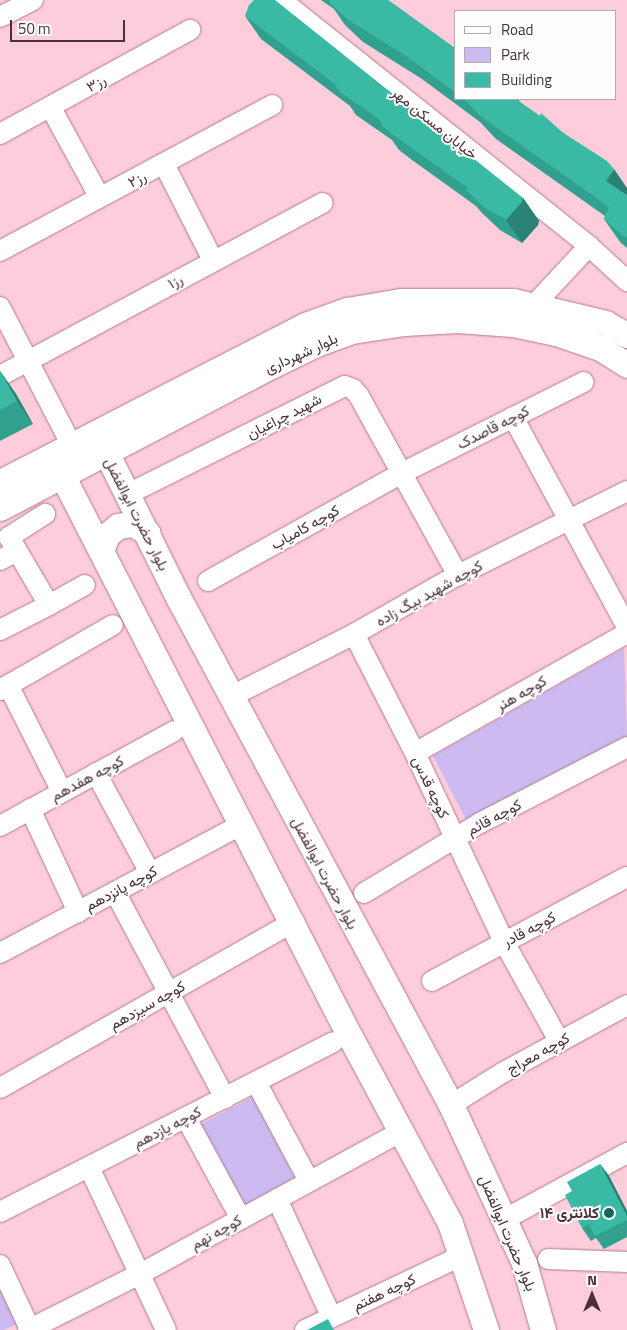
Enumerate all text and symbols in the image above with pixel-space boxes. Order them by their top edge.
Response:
scale bar [12,10,128,42]
legend [454,10,617,100]
text: 50 m [18,17,51,40]
text: Road [501,18,533,41]
text: Park [501,43,530,66]
text: Building [501,68,552,91]
street label: رز۳ [83,70,109,96]
street label: خیابان مسکن مهر [389,83,481,163]
street label: رز۲ [125,167,149,191]
street label: رز۱ [164,270,186,292]
street label: بلوار شهرداری [262,329,340,377]
street label: شهید چراغیان [244,389,324,443]
street label: کوچه قاصدک [454,401,532,453]
street label: بلوار حضرت ابوالفضل [101,454,173,574]
street label: کوچه کامیاب [268,501,342,553]
street label: کوچه شهید بیگ زاده [372,556,486,630]
street label: کوچه هنر [492,671,550,715]
street label: کوچه هفدهم [47,751,127,805]
street label: کوچه قدس [409,753,453,821]
street label: کوچه قائم [464,795,524,839]
street label: بلوار حضرت ابوالفضل [288,814,362,932]
street label: کوچه پانزدهم [82,861,160,915]
street label: کوچه قادر [499,908,559,950]
street label: کوچه سیزدهم [106,977,188,1033]
street label: کوچه معراج [503,1028,573,1078]
street label: کوچه یازدهم [130,1102,204,1152]
street label: بلوار حضرت ابوالفضل [475,1172,541,1294]
place label: کلانتری ۱۴ [540,1204,599,1222]
marker: کلانتری ۱۴ [603,1207,615,1219]
street label: کوچه نهم [187,1211,245,1253]
text: N [587,1269,597,1290]
street label: کوچه هفتم [350,1270,418,1314]
north arrow [567,1270,617,1320]

